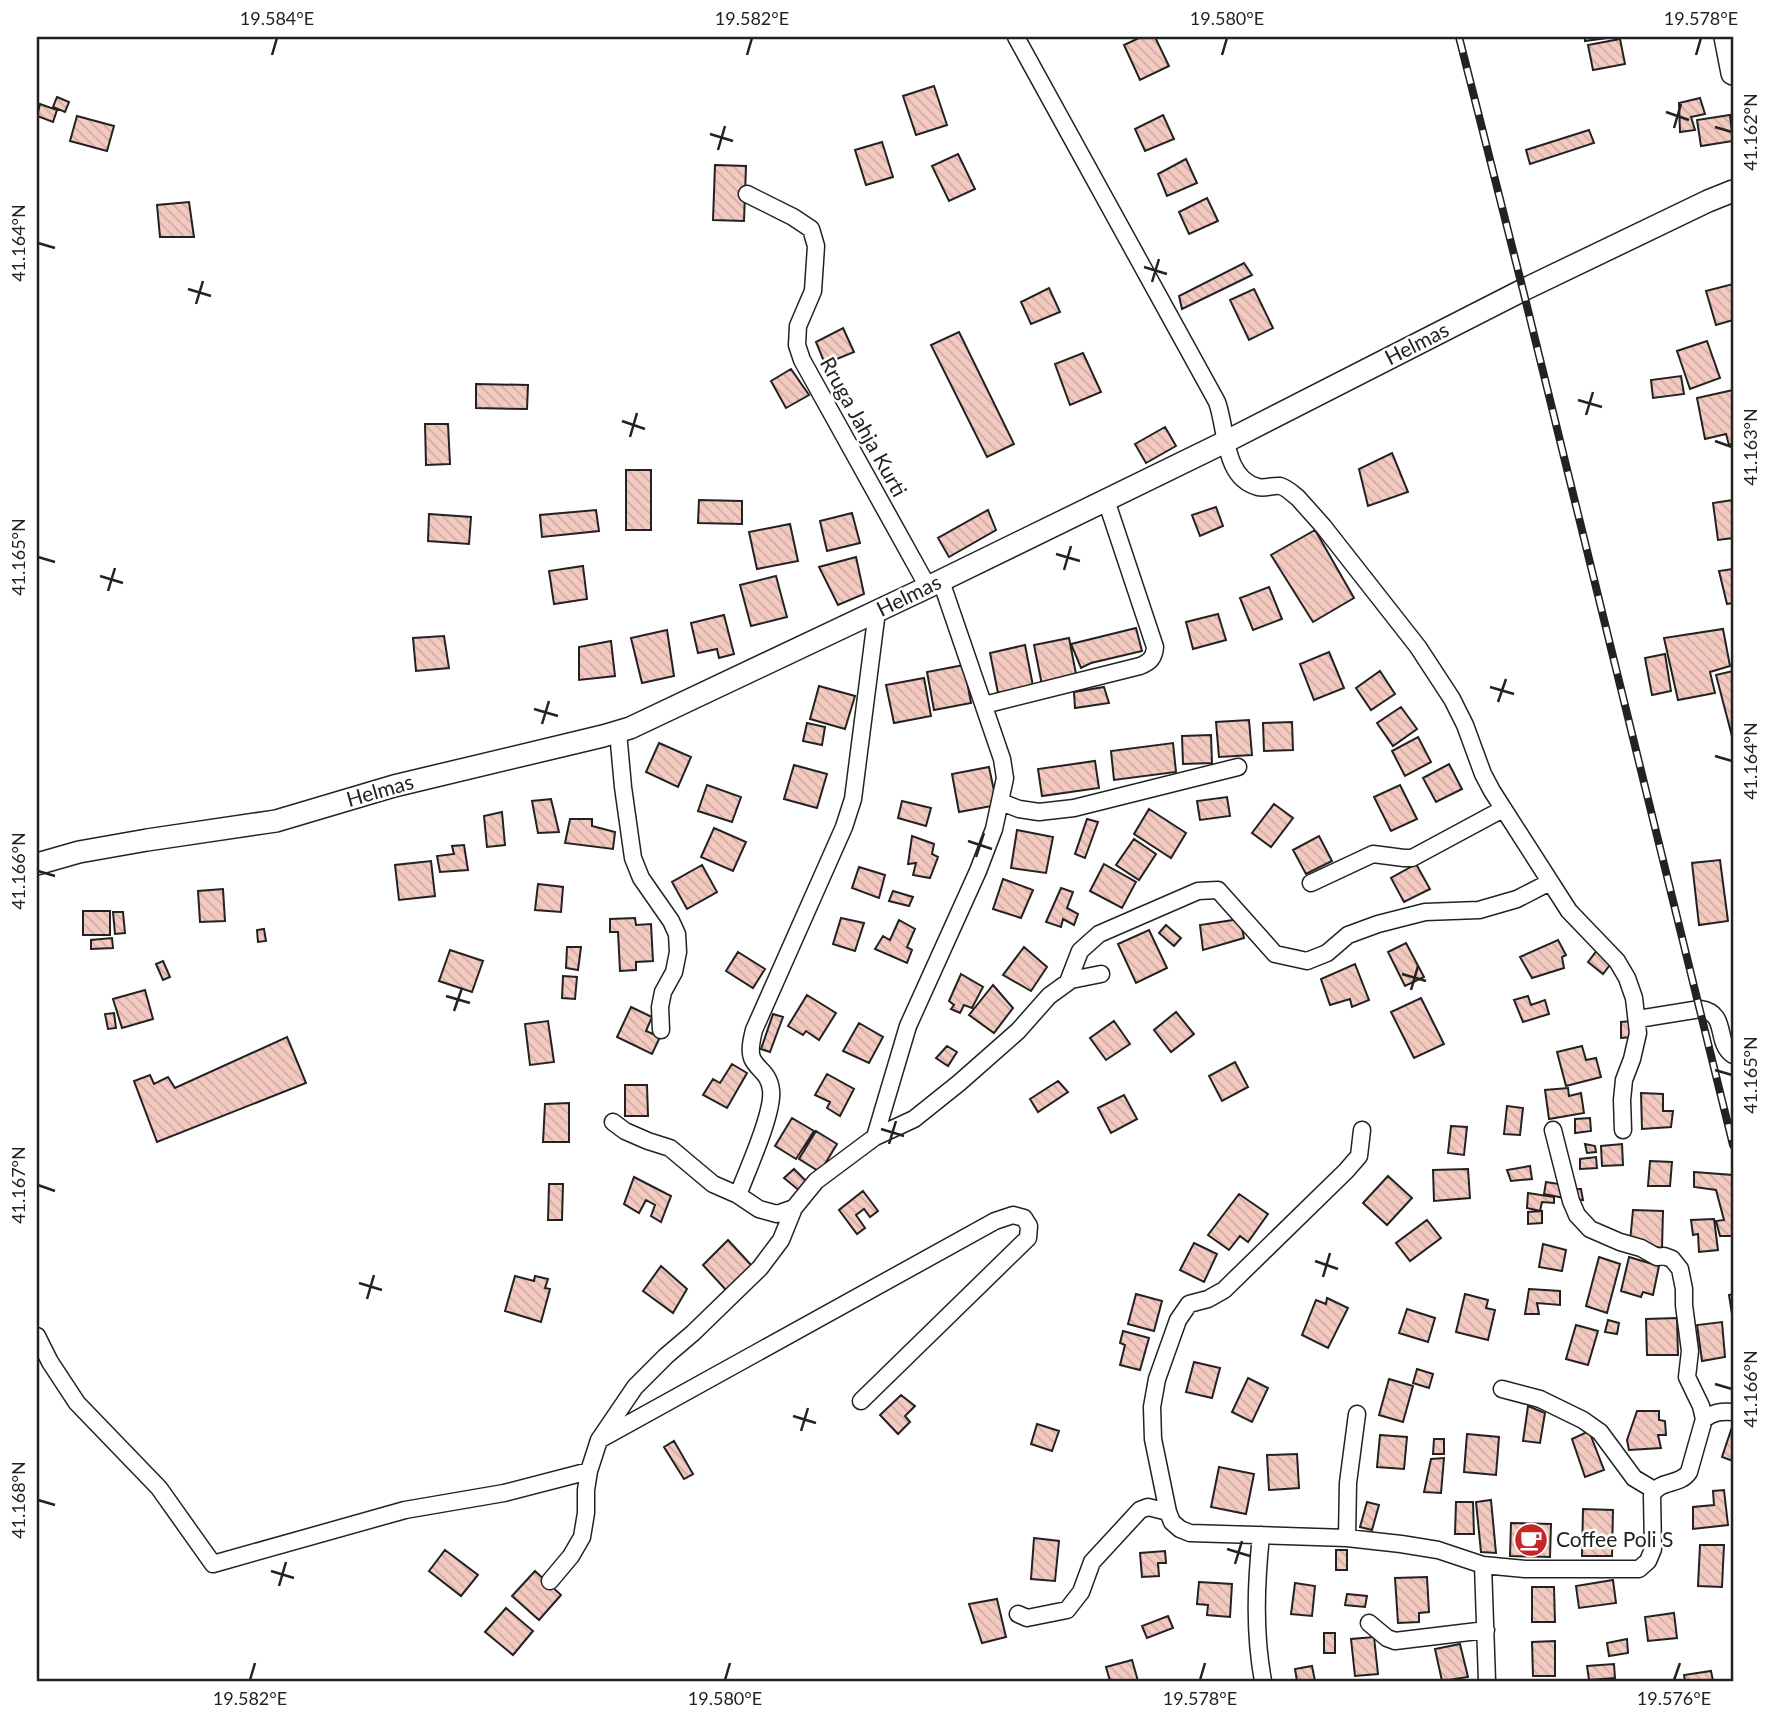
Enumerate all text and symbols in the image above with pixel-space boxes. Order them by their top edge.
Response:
text: 19.584°E [240,7,314,29]
text: 19.582°E [715,7,789,29]
text: 19.580°E [1190,7,1264,29]
text: 19.578°E [1664,7,1738,29]
text: 41.162°N [1739,93,1761,171]
text: 41.164°N [7,204,29,282]
street label: Helmas [1380,316,1453,369]
street label: Rruga Jahja Kurti [816,352,913,500]
text: 41.163°N [1739,408,1761,486]
text: 41.165°N [7,518,29,596]
street label: Helmas [872,568,945,621]
text: 41.164°N [1739,722,1761,800]
street label: Helmas [343,768,416,811]
text: 41.166°N [7,832,29,910]
text: 41.165°N [1739,1036,1761,1114]
text: 41.167°N [7,1146,29,1224]
text: 41.166°N [1739,1350,1761,1428]
text: 41.168°N [7,1461,29,1539]
cafe icon: Coffee Poli S [1512,1521,1550,1559]
place label: Coffee Poli S [1556,1526,1673,1551]
text: 19.582°E [213,1687,287,1709]
text: 19.580°E [688,1687,762,1709]
text: 19.578°E [1163,1687,1237,1709]
text: 19.576°E [1637,1687,1711,1709]

